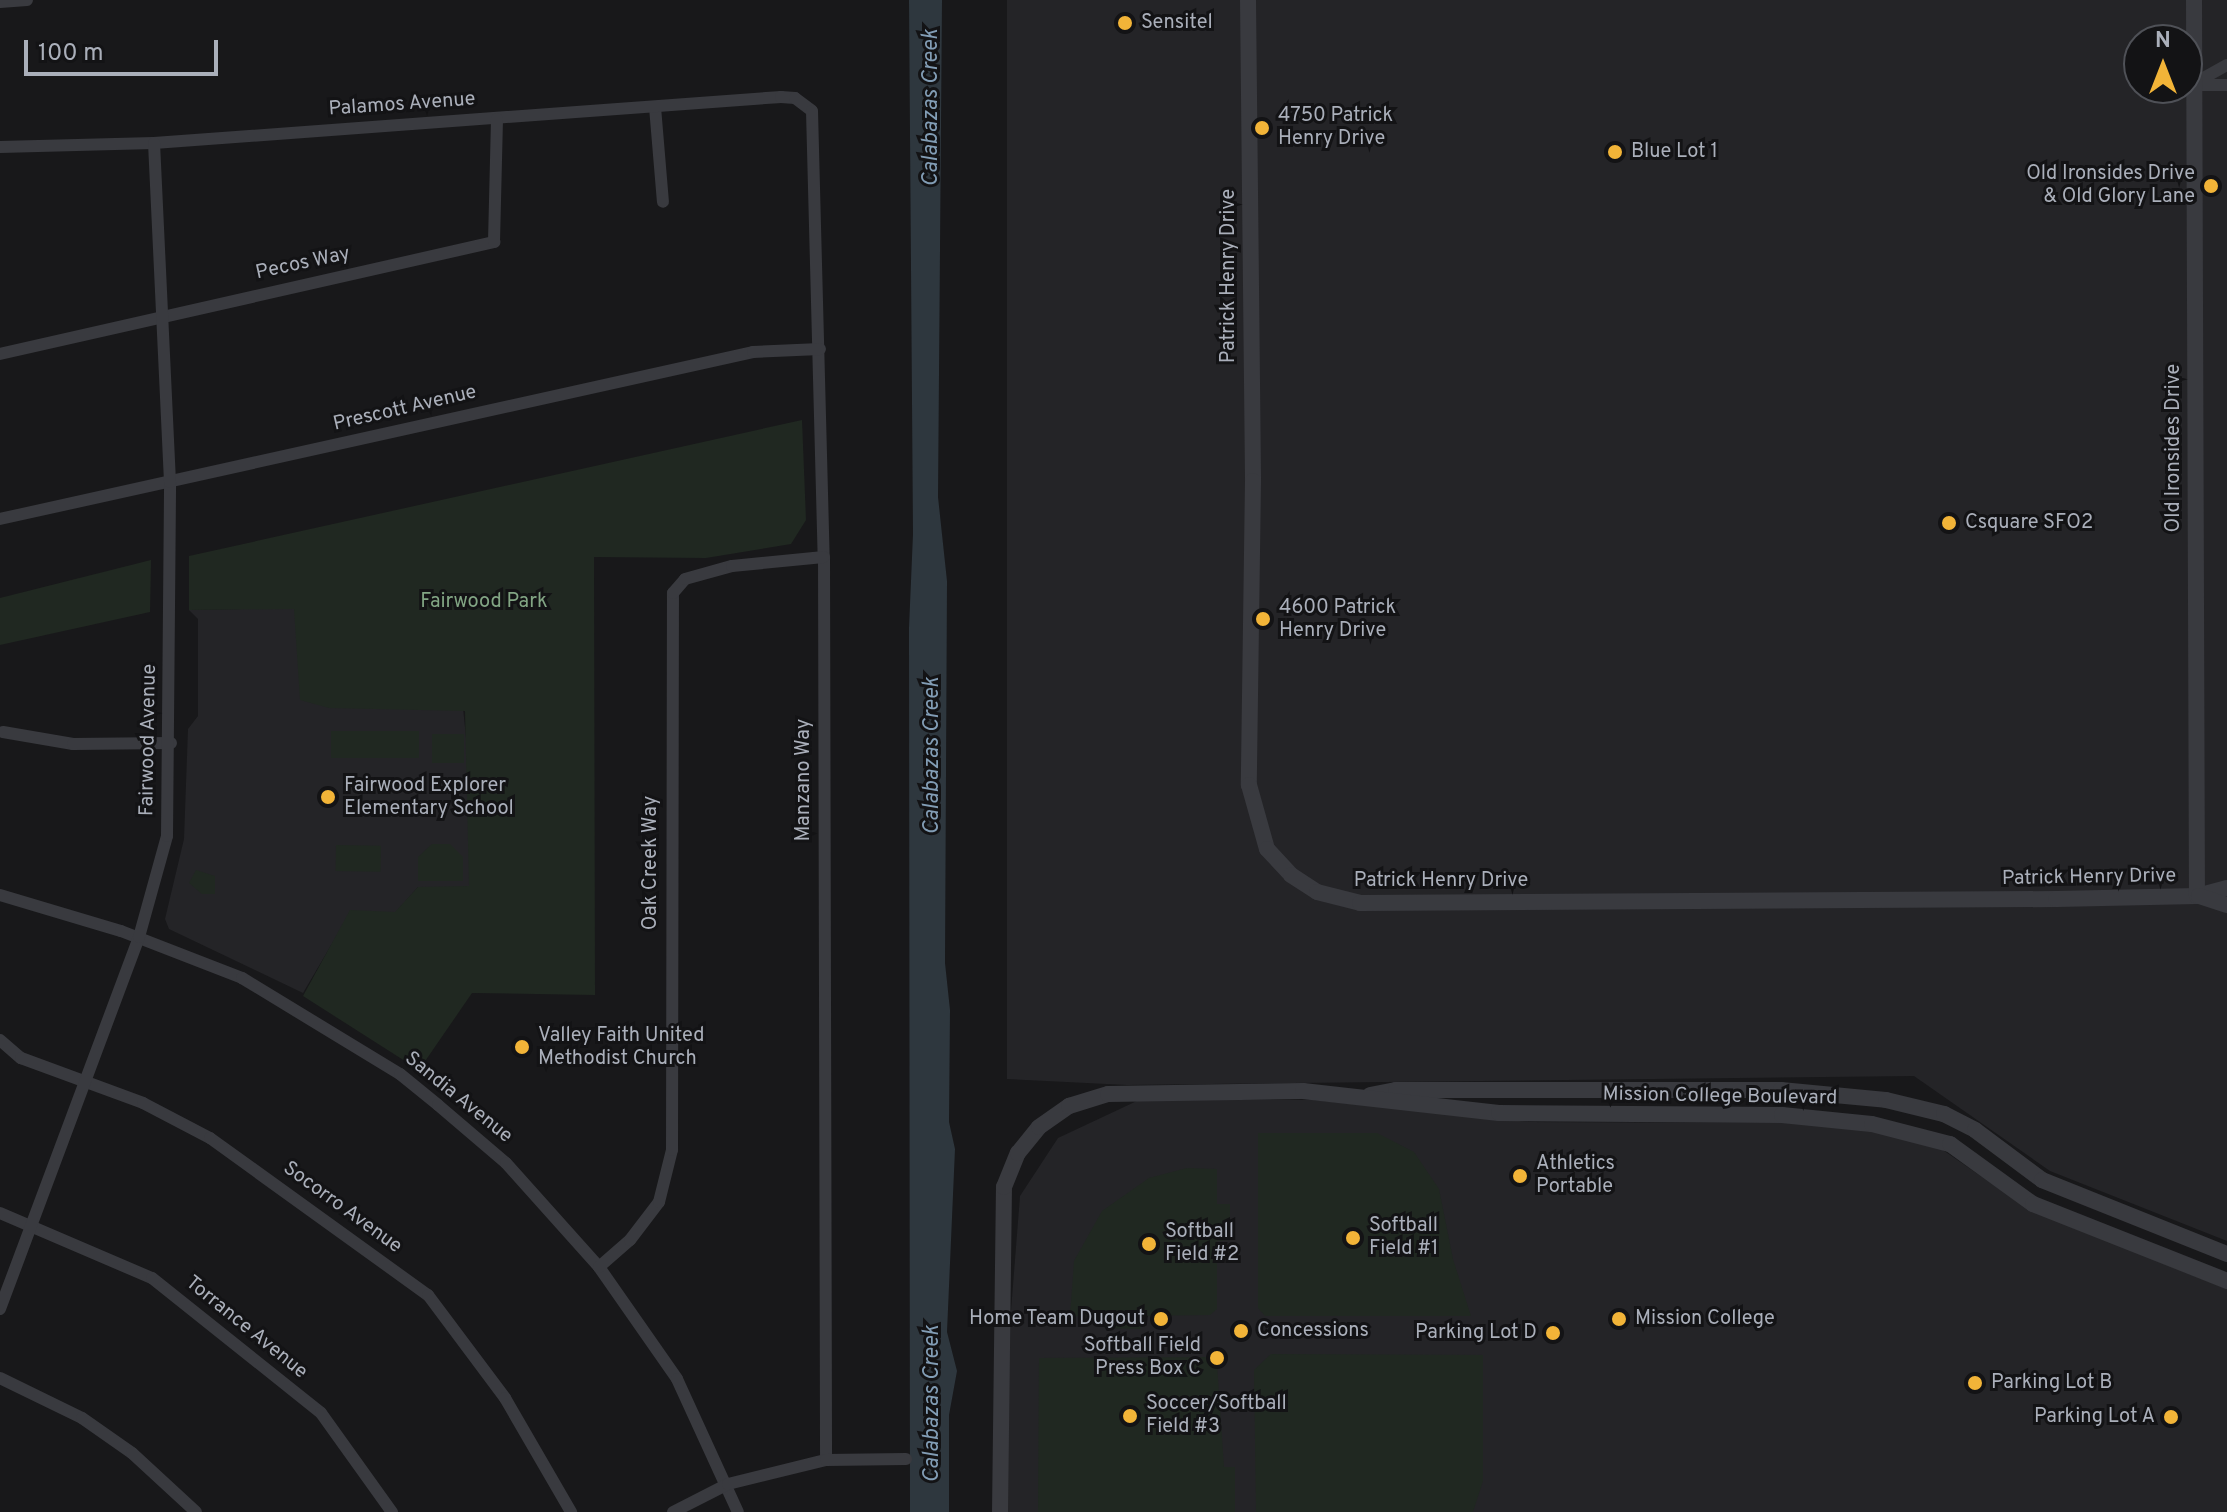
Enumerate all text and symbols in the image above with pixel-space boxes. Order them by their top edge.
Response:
place label: Sensitel [1141,11,1213,35]
marker: Sensitel [1116,14,1134,32]
scale bar [28,24,222,74]
north arrow [2123,24,2203,104]
text: N [2155,28,2171,55]
water label: Calabazas Creek [919,29,945,187]
text: 100 m [38,39,104,69]
street label: Palamos Avenue [327,88,477,122]
place label: 4750 Patrick Henry Drive [1278,104,1393,151]
marker: 4750 Patrick Henry Drive [1253,119,1271,137]
place label: Blue Lot 1 [1631,140,1718,164]
marker: Blue Lot 1 [1606,143,1624,161]
place label: Old Ironsides Drive & Old Glory Lane [2026,162,2195,209]
marker: Old Ironsides Drive & Old Glory Lane [2202,177,2220,195]
street label: Patrick Henry Drive [1217,189,1241,363]
street label: Pecos Way [253,242,353,286]
street label: Old Ironsides Drive [2162,364,2186,532]
street label: Prescott Avenue [331,381,479,437]
place label: Csquare SFO2 [1965,511,2093,535]
marker: Csquare SFO2 [1940,514,1958,532]
park label: Fairwood Park [420,590,548,614]
place label: 4600 Patrick Henry Drive [1279,596,1396,643]
marker: 4600 Patrick Henry Drive [1254,610,1272,628]
street label: Fairwood Avenue [136,663,162,817]
water label: Calabazas Creek [920,677,946,835]
street label: Manzano Way [792,718,816,842]
place label: Fairwood Explorer Elementary School [344,774,514,821]
marker: Fairwood Explorer Elementary School [319,788,337,806]
street label: Oak Creek Way [639,796,663,930]
street label: Patrick Henry Drive [2002,864,2176,892]
street label: Patrick Henry Drive [1354,869,1528,893]
place label: Valley Faith United Methodist Church [538,1024,704,1071]
marker: Valley Faith United Methodist Church [513,1038,531,1056]
street label: Sandia Avenue [399,1047,517,1149]
street label: Mission College Boulevard [1602,1083,1838,1111]
place label: Athletics Portable [1536,1152,1615,1199]
street label: Socorro Avenue [278,1157,406,1259]
marker: Athletics Portable [1511,1167,1529,1185]
place label: Softball Field #1 [1369,1214,1438,1261]
place label: Softball Field #2 [1165,1220,1239,1267]
marker: Softball Field #1 [1344,1229,1362,1247]
marker: Softball Field #2 [1140,1235,1158,1253]
street label: Torrance Avenue [180,1271,312,1385]
place label: Home Team Dugout [968,1307,1145,1331]
place label: Mission College [1635,1307,1775,1331]
marker: Home Team Dugout [1152,1310,1170,1328]
marker: Mission College [1610,1310,1628,1328]
place label: Concessions [1257,1319,1369,1343]
place label: Parking Lot D [1415,1321,1537,1345]
marker: Concessions [1232,1322,1250,1340]
marker: Parking Lot D [1544,1324,1562,1342]
water label: Calabazas Creek [920,1325,946,1483]
place label: Softball Field Press Box C [1084,1334,1201,1381]
marker: Softball Field Press Box C [1208,1349,1226,1367]
place label: Parking Lot B [1991,1371,2112,1395]
marker: Parking Lot B [1966,1374,1984,1392]
place label: Soccer/Softball Field #3 [1146,1392,1287,1439]
place label: Parking Lot A [2033,1405,2155,1429]
marker: Soccer/Softball Field #3 [1121,1407,1139,1425]
marker: Parking Lot A [2162,1408,2180,1426]

